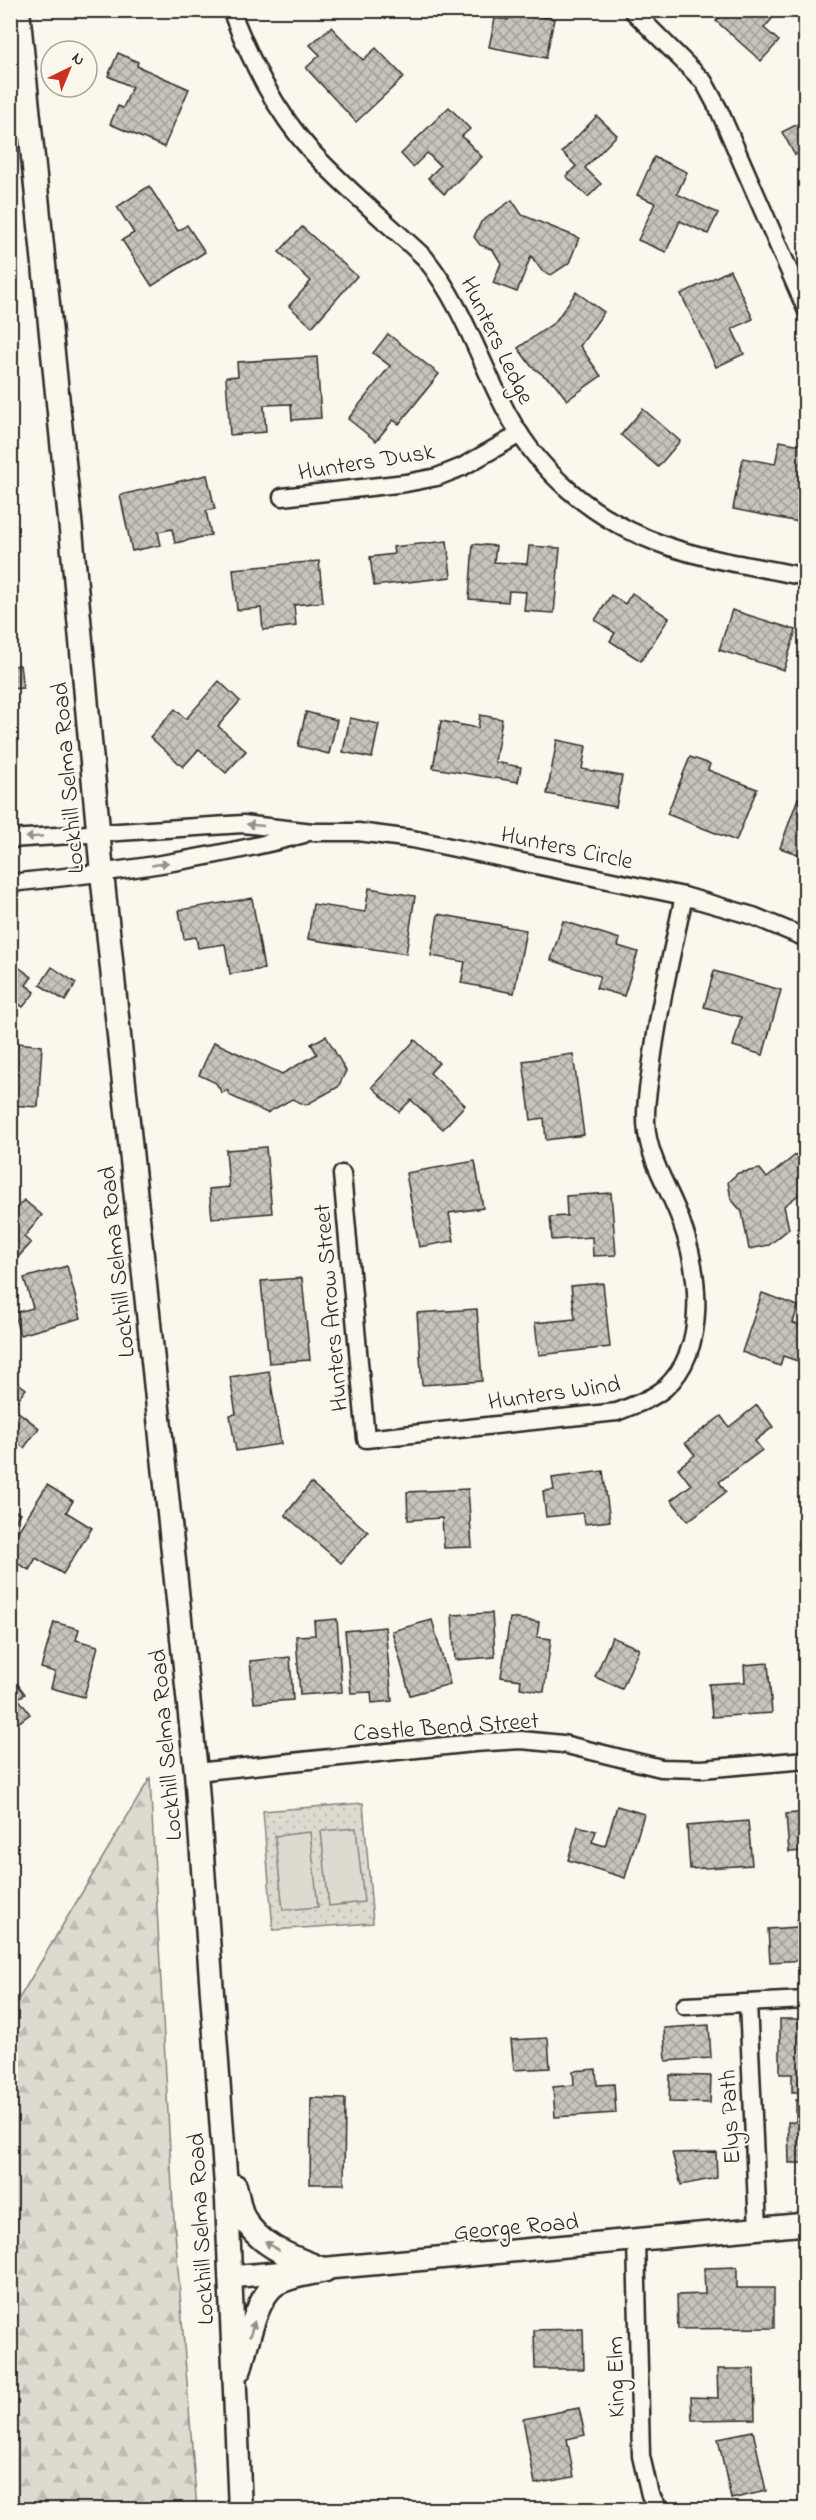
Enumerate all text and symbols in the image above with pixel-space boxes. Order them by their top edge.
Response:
north arrow [39,39,99,99]
text: N [66,47,90,72]
street label: Hunters Ledge [450,271,542,411]
street label: Hunters Dusk [296,435,438,492]
street label: Lockhill Selma Road [44,680,95,875]
street label: Hunters Circle [497,818,636,881]
one-way arrow [246,820,265,830]
one-way arrow [24,832,43,842]
one-way arrow [150,859,169,868]
street label: Lockhill Selma Road [91,1164,146,1359]
street label: Hunters Arrow Street [306,1203,359,1413]
street label: Hunters Wind [486,1368,623,1421]
street label: Lockhill Selma Road [142,1647,193,1842]
street label: Castle Bend Street [352,1705,540,1752]
street label: Elys Path [712,2068,752,2165]
street label: Lockhill Selma Road [180,2131,225,2326]
street label: George Road [452,2206,581,2251]
one-way arrow [264,2241,280,2252]
one-way arrow [248,2320,257,2338]
street label: King Elm [599,2336,636,2418]

